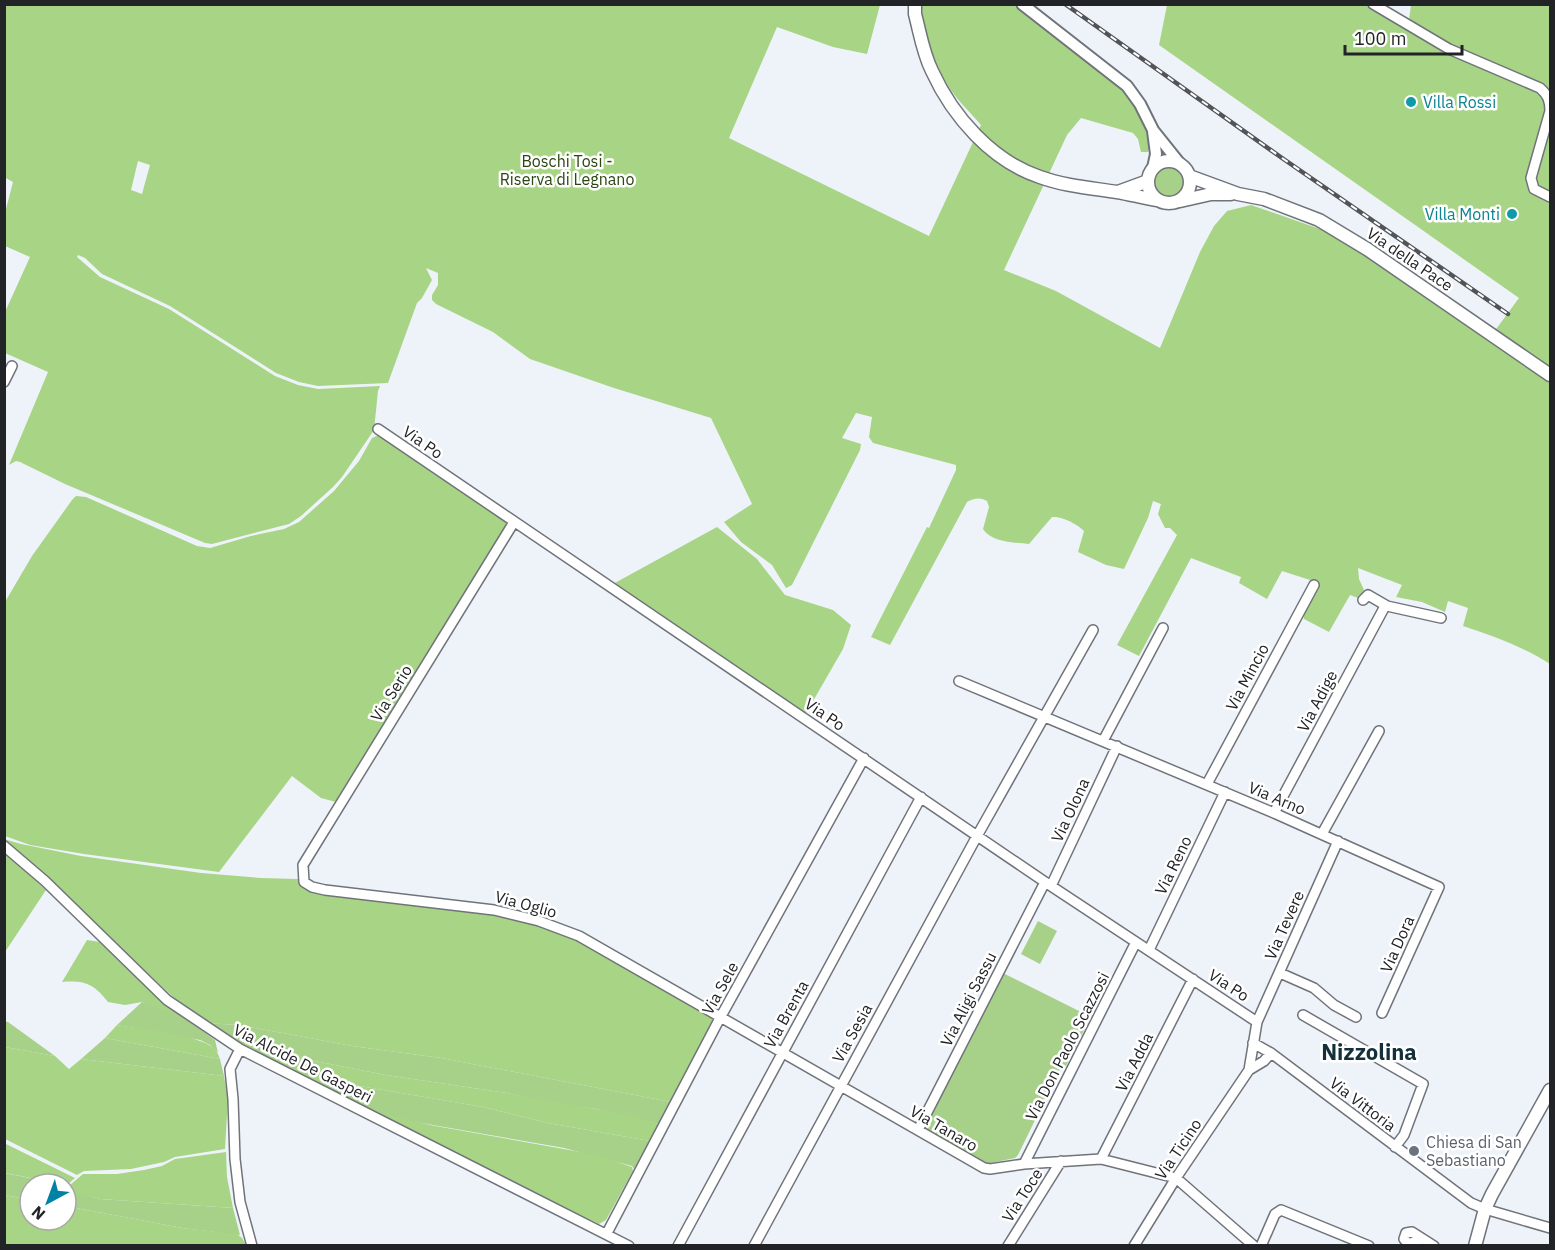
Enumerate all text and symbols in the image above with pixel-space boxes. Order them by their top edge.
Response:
scale bar [1345,18,1462,56]
text: 100 m [1354,27,1406,50]
place label: Villa Rossi [1423,92,1496,112]
marker: Villa Rossi [1404,95,1418,109]
park label: Boschi Tosi - Riserva di Legnano [500,151,634,189]
place label: Villa Monti [1425,204,1500,224]
marker: Villa Monti [1505,207,1519,221]
street label: Via della Pace [1363,223,1457,295]
street label: Via Po [399,421,447,463]
street label: Via Mincio [1221,640,1273,714]
street label: Via Serio [366,661,416,725]
street label: Via Adige [1293,667,1342,735]
street label: Via Po [801,693,849,735]
street label: Via Olona [1046,774,1094,845]
street label: Via Arno [1245,777,1309,819]
street label: Via Reno [1150,832,1196,898]
street label: Via Oglio [493,886,559,922]
street label: Via Tevere [1260,887,1308,963]
street label: Via Dora [1376,912,1419,976]
street label: Via Aligi Sassu [936,948,1000,1050]
street label: Via Sele [697,958,743,1018]
street label: Via Po [1205,965,1253,1005]
street label: Via Don Paolo Scazzosi [1021,968,1113,1124]
street label: Via Brenta [759,976,813,1051]
street label: Via Sesia [828,1000,877,1066]
street label: Via Alcide De Gasperi [230,1019,376,1107]
street label: Via Adda [1111,1029,1158,1095]
district label: Nizzolina [1321,1037,1417,1066]
street label: Via Vittoria [1326,1072,1401,1136]
street label: Via Tanaro [907,1101,982,1155]
street label: Via Ticino [1150,1115,1206,1183]
place label: Chiesa di San Sebastiano [1426,1132,1522,1170]
marker: Chiesa di San Sebastiano [1407,1144,1421,1158]
street label: Via Toce [997,1164,1047,1226]
north arrow [18,1172,78,1232]
text: N [27,1202,49,1225]

